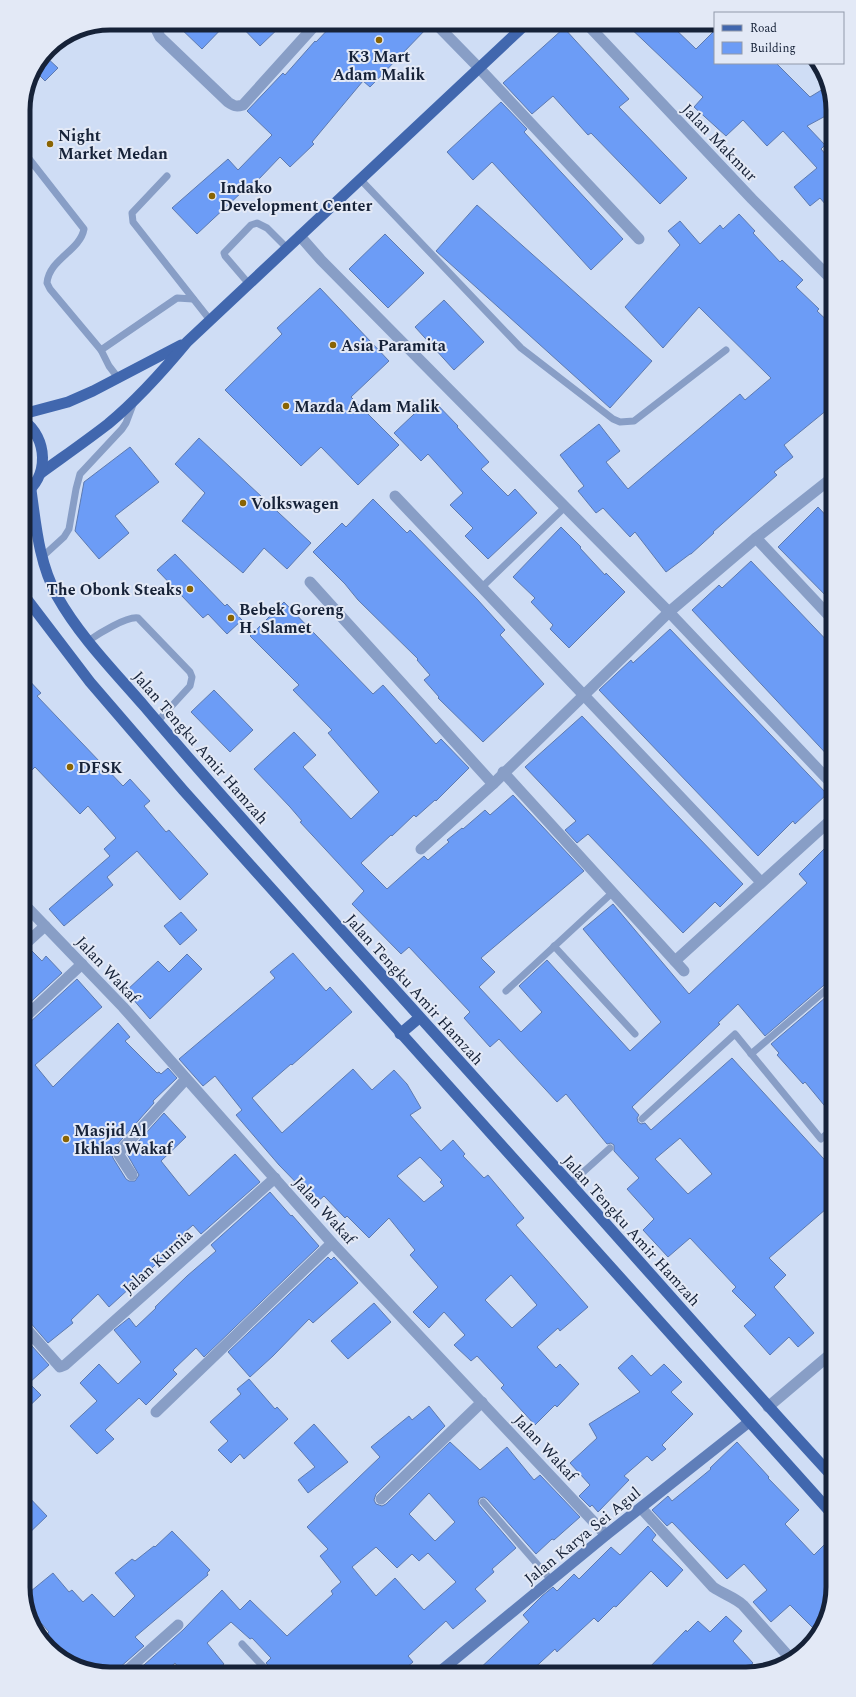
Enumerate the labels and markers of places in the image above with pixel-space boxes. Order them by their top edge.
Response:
marker: K3 Mart Adam Malik [374,35,384,45]
place label: K3 Mart Adam Malik [333,45,426,87]
place label: Night Market Medan [58,124,168,166]
marker: Night Market Medan [45,139,55,149]
place label: Indako Development Center [220,176,373,218]
marker: Indako Development Center [207,191,217,201]
place label: Asia Paramita [341,334,447,358]
marker: Asia Paramita [328,340,338,350]
place label: Mazda Adam Malik [294,395,440,419]
marker: Mazda Adam Malik [281,401,291,411]
place label: Volkswagen [251,492,339,516]
marker: Volkswagen [238,498,248,508]
place label: The Obonk Steaks [47,578,182,602]
marker: The Obonk Steaks [185,584,195,594]
place label: Bebek Goreng H. Slamet [239,598,344,640]
marker: Bebek Goreng H. Slamet [226,613,236,623]
place label: DFSK [78,756,123,780]
marker: DFSK [65,762,75,772]
place label: Masjid Al Ikhlas Wakaf [74,1119,174,1161]
marker: Masjid Al Ikhlas Wakaf [61,1134,71,1144]

